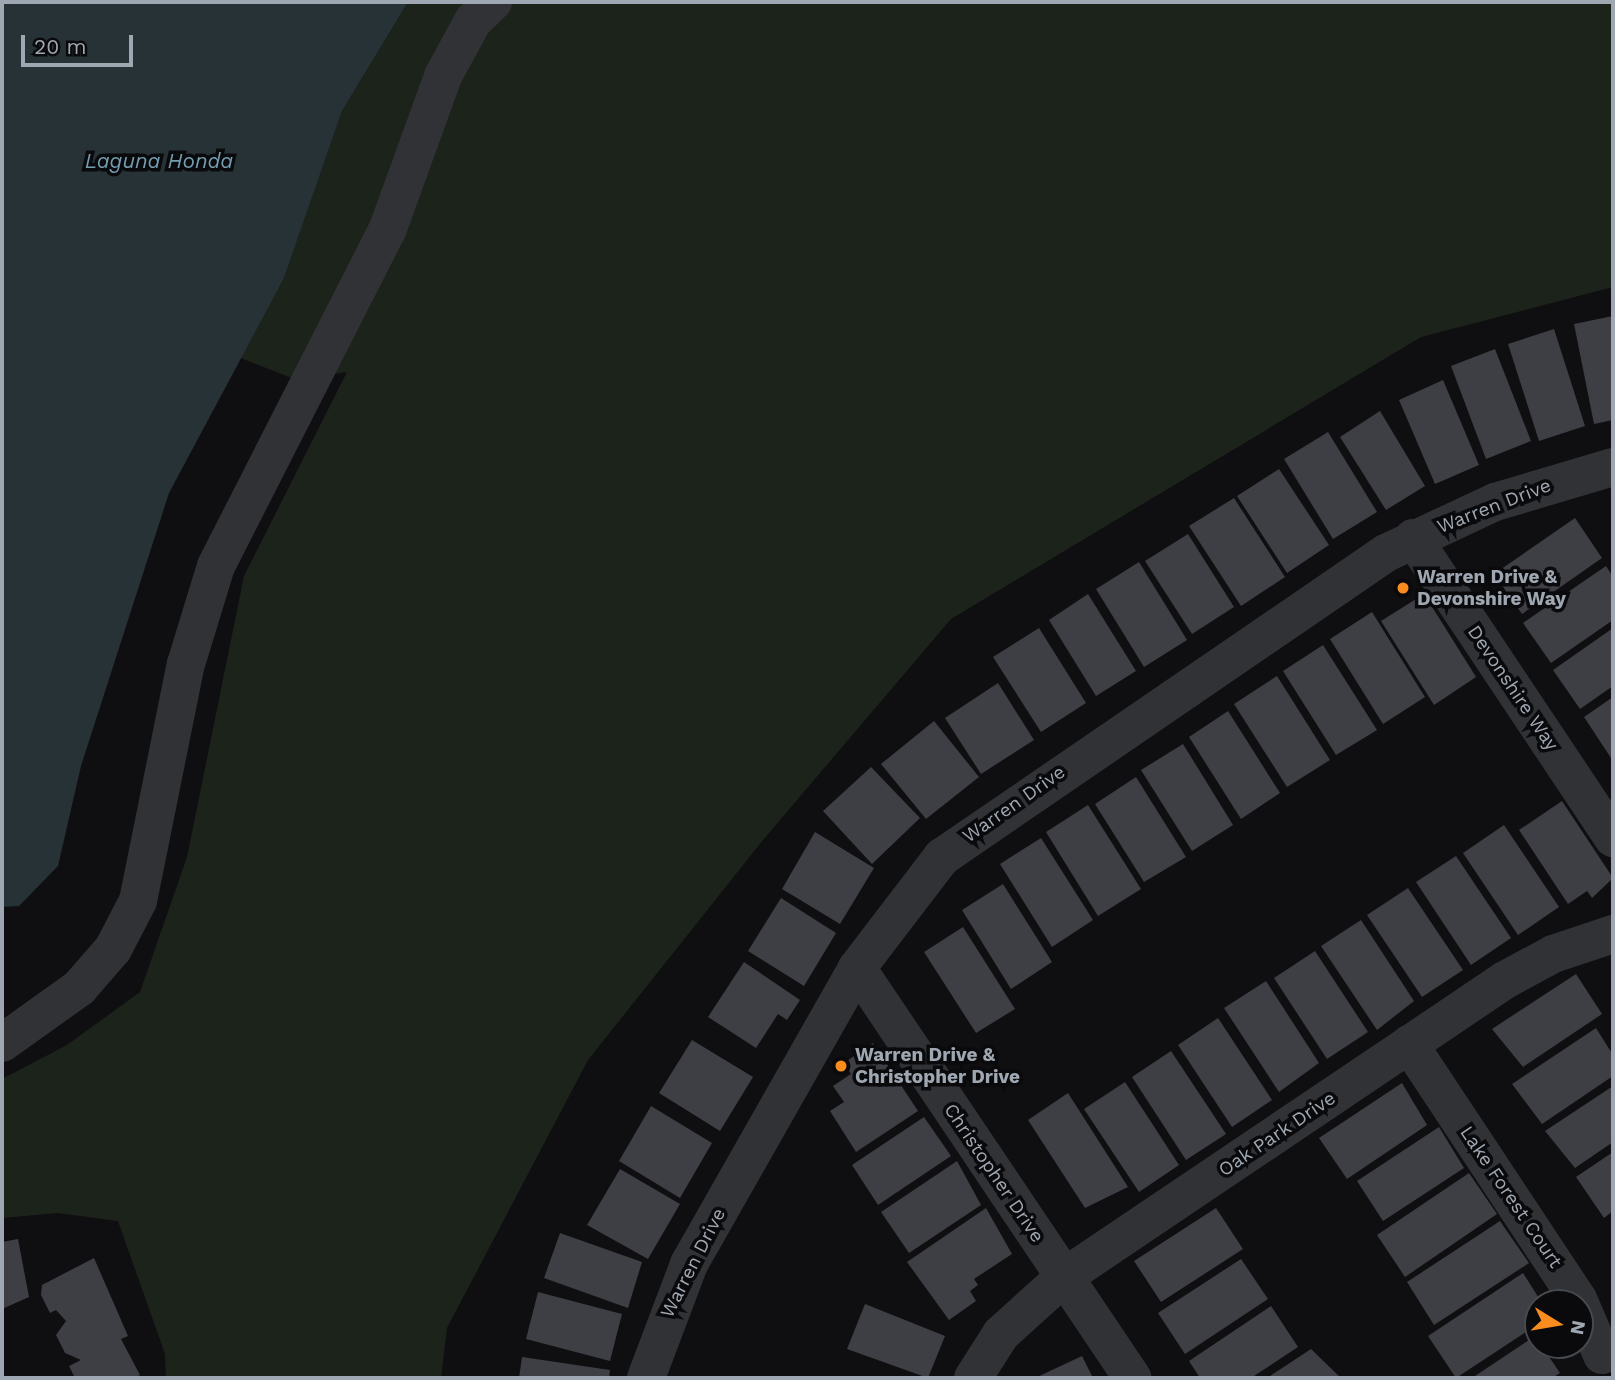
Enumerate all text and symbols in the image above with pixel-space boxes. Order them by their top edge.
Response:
scale bar [24,21,136,65]
text: 20 m [34,34,86,59]
water label: Laguna Honda [85,148,233,174]
street label: Warren Drive [1434,474,1554,538]
place label: Warren Drive & Devonshire Way [1417,566,1566,610]
marker: Warren Drive & Devonshire Way [1395,580,1411,596]
street label: Devonshire Way [1463,621,1563,755]
street label: Warren Drive [958,760,1070,848]
place label: Warren Drive & Christopher Drive [855,1044,1020,1088]
marker: Warren Drive & Christopher Drive [833,1058,849,1074]
street label: Oak Park Drive [1214,1086,1340,1182]
street label: Christopher Drive [939,1099,1049,1247]
street label: Lake Forest Court [1455,1122,1567,1272]
street label: Warren Drive [656,1204,730,1322]
north arrow [1524,1289,1594,1359]
text: N [1566,1319,1591,1337]

